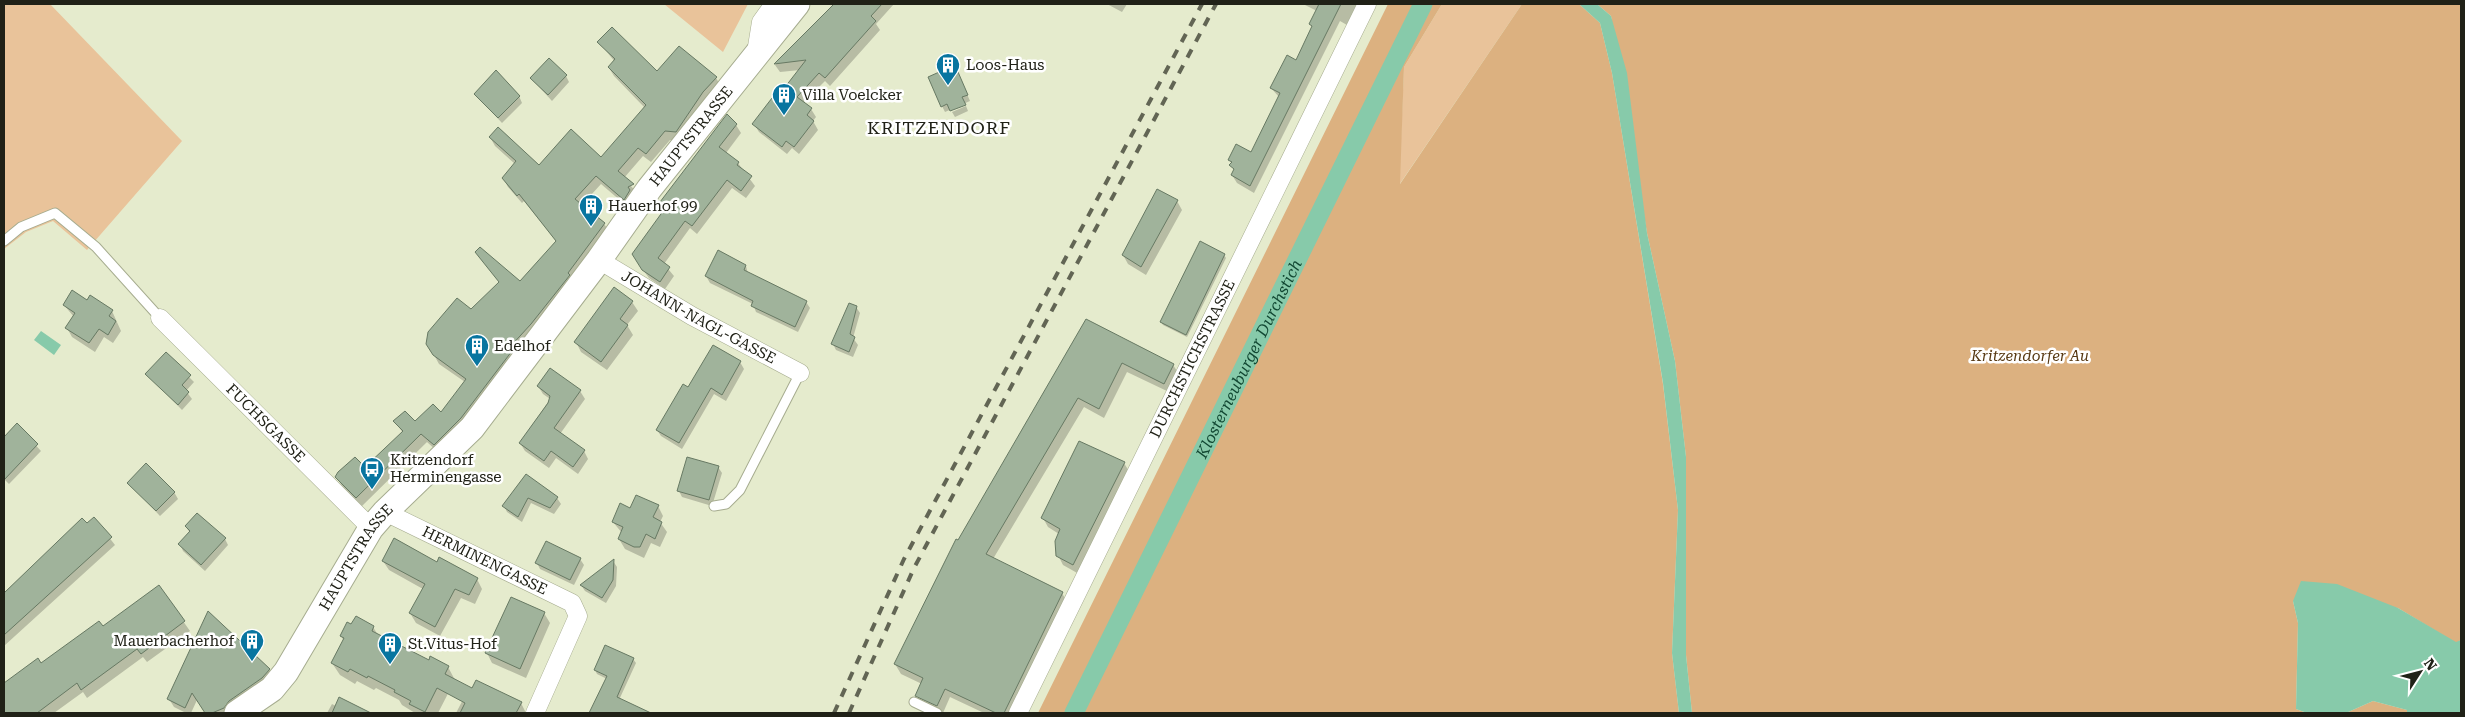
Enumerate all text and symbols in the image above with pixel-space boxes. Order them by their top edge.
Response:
building icon: Loos-Haus [935,52,961,86]
place label: Loos-Haus [966,56,1044,74]
building icon: Villa Voelcker [771,82,797,116]
street label: HAUPTSTRASSE [646,83,737,190]
place label: Villa Voelcker [802,86,902,104]
district label: KRITZENDORF [867,117,1011,138]
building icon: Hauerhof 99 [578,193,604,227]
place label: Hauerhof 99 [608,197,697,215]
water label: Klosterneuburger Durchstich [1191,256,1305,462]
street label: JOHANN-NAGL-GASSE [618,267,779,368]
street label: DURCHSTICHSTRASSE [1146,277,1239,441]
building icon: Edelhof [464,333,490,367]
place label: Edelhof [494,337,552,355]
park label: Kritzendorfer Au [1970,347,2089,365]
street label: FUCHSGASSE [222,380,309,466]
place label: Kritzendorf Herminengasse [390,451,502,486]
bus stop icon: Kritzendorf Herminengasse [359,456,385,490]
street label: HAUPTSTRASSE [315,500,397,614]
street label: HERMINENGASSE [419,523,550,599]
building icon: Mauerbacherhof [239,628,265,662]
building icon: St.Vitus-Hof [377,631,403,665]
place label: Mauerbacherhof [114,632,235,650]
place label: St.Vitus-Hof [408,635,498,653]
north arrow [2395,647,2445,697]
text: N [2421,655,2440,674]

